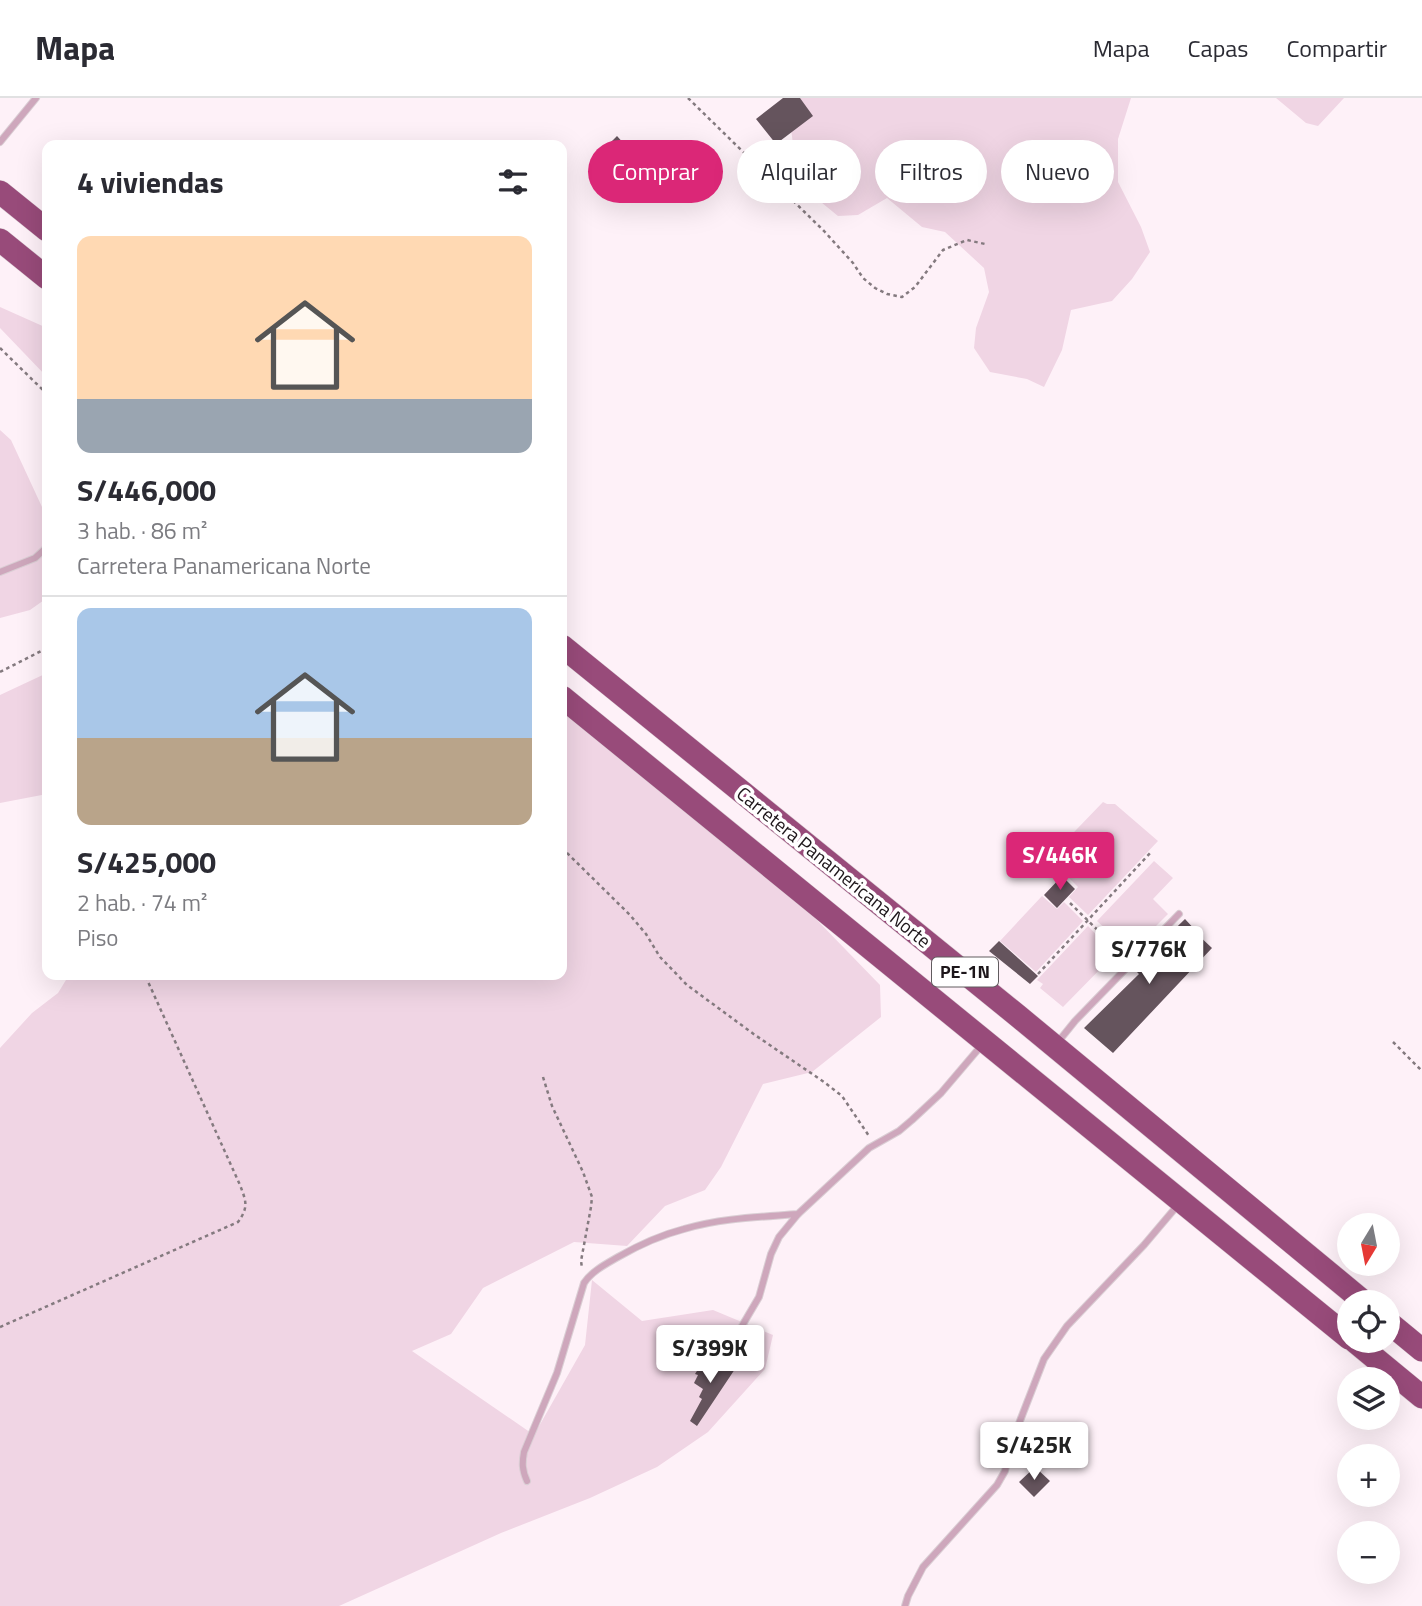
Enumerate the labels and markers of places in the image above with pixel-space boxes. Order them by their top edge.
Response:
pin: S/446K [1003,832,1117,892]
pin: S/776K [1092,926,1206,986]
pin: S/399K [653,1326,767,1385]
pin: S/425K [977,1422,1091,1482]

